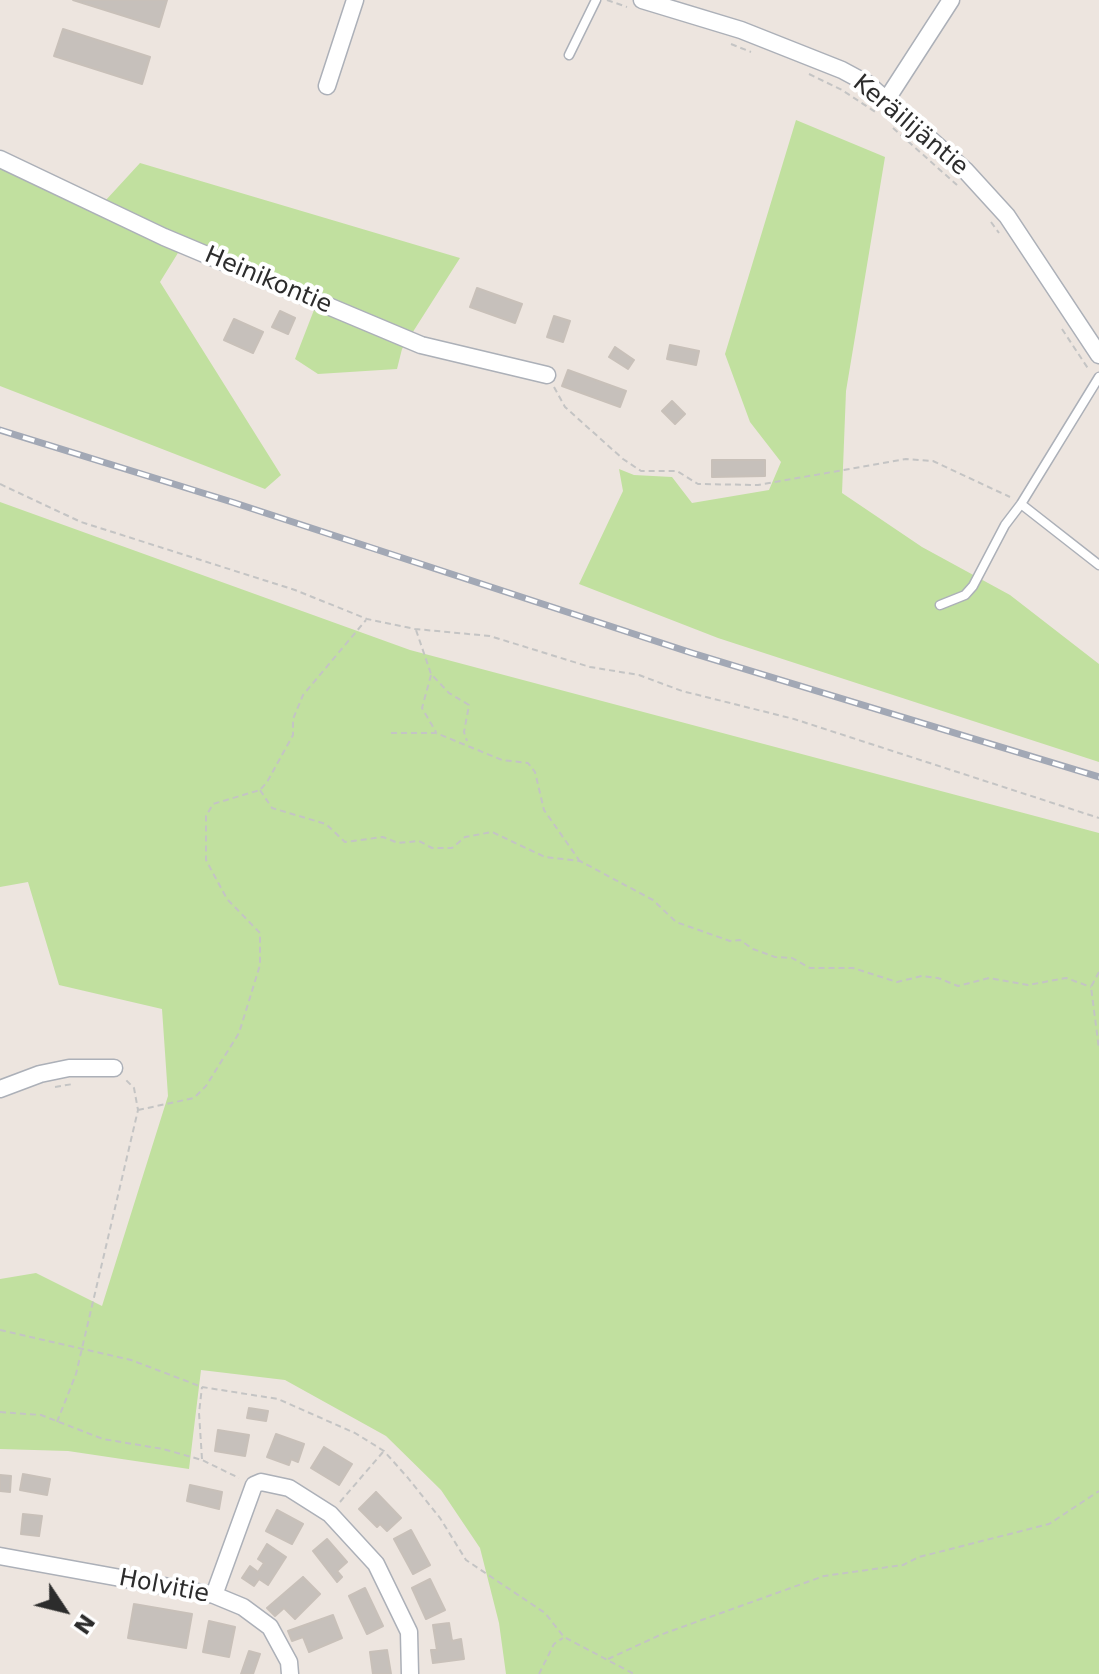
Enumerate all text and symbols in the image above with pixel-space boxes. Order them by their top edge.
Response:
street label: Keräilijäntie [847,70,973,182]
street label: Heinikontie [200,241,336,321]
street label: Holvitie [117,1564,211,1610]
north arrow [24,1570,104,1650]
text: N [69,1609,100,1639]

